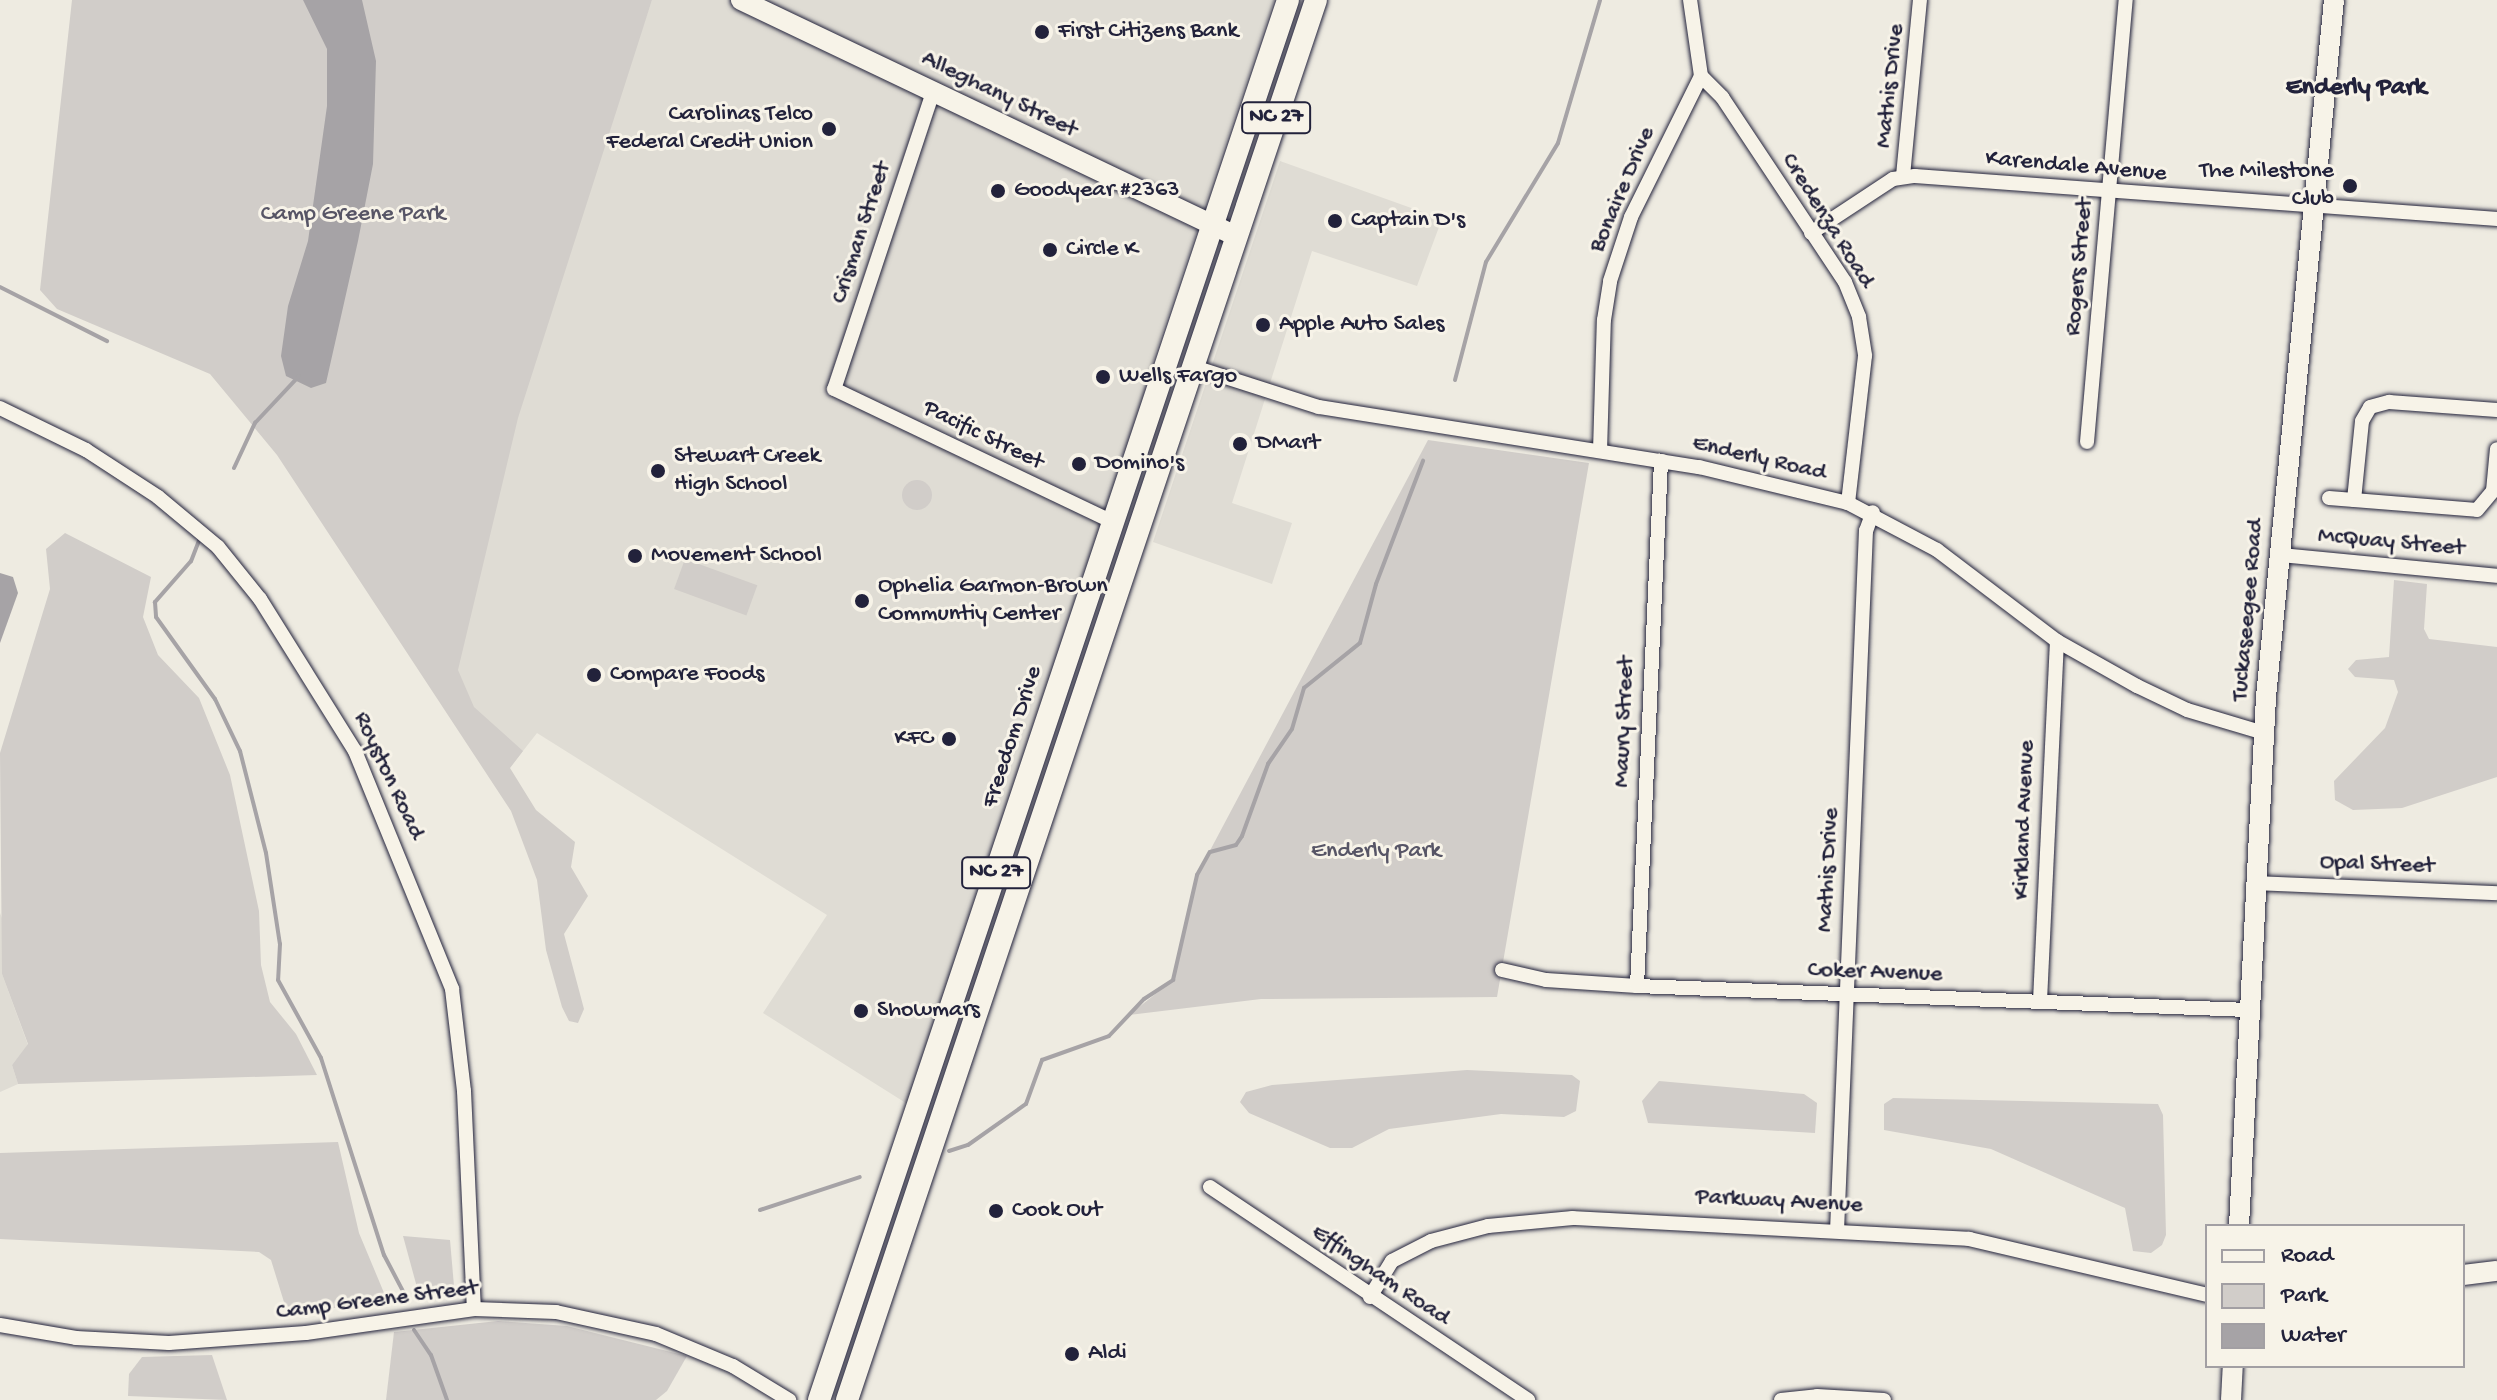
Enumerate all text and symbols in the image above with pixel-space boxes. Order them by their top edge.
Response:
place label: First Citizens Bank [1058,18,1238,46]
street label: Mathis Drive [1870,22,1912,150]
marker: First Citizens Bank [1033,23,1051,41]
street label: Alleghany Street [916,45,1082,145]
district label: Enderly Park [2286,73,2426,105]
road number: NC 27 [1240,100,1312,136]
place label: Carolinas Telco Federal Credit Union [606,101,813,157]
marker: Carolinas Telco Federal Credit Union [820,120,838,138]
street label: Bonaire Drive [1584,123,1662,257]
street label: Karendale Avenue [1984,145,2168,189]
street label: Credenza Road [1774,148,1880,294]
place label: The Milestone Club [2199,158,2334,214]
street label: Crisman Street [826,159,898,307]
place label: Goodyear #2363 [1014,177,1180,205]
marker: The Milestone Club [2341,177,2359,195]
marker: Goodyear #2363 [989,182,1007,200]
street label: Rogers Street [2060,197,2100,337]
park label: Camp Greene Park [261,201,445,229]
place label: Captain D's [1351,207,1465,235]
marker: Captain D's [1326,212,1344,230]
place label: Circle K [1066,236,1137,264]
marker: Circle K [1041,241,1059,259]
place label: Apple Auto Sales [1279,311,1444,339]
marker: Apple Auto Sales [1254,316,1272,334]
place label: Wells Fargo [1119,363,1237,391]
marker: Wells Fargo [1094,368,1112,386]
street label: Pacific Street [918,394,1048,478]
place label: DMart [1256,430,1320,458]
street label: Enderly Road [1689,430,1829,488]
marker: DMart [1231,435,1249,453]
place label: Stewart Creek High School [674,443,820,499]
place label: Domino's [1095,450,1184,478]
marker: Domino's [1070,455,1088,473]
marker: Stewart Creek High School [649,462,667,480]
street label: Tuckaseegee Road [2227,518,2271,702]
street label: McQuay Street [2317,522,2465,564]
place label: Movement School [651,542,822,570]
marker: Movement School [626,547,644,565]
place label: Ophelia Garmon-Brown Communtiy Center [878,573,1108,629]
marker: Ophelia Garmon-Brown Communtiy Center [853,592,871,610]
street label: Maury Street [1608,656,1642,788]
place label: Compare Foods [610,661,764,689]
street label: Freedom Drive [977,663,1049,811]
marker: Compare Foods [585,666,603,684]
street label: Royston Road [346,708,430,844]
place label: KFC [894,725,933,753]
marker: KFC [940,730,958,748]
street label: Kirkland Avenue [2008,740,2042,900]
street label: Mathis Drive [1811,807,1847,933]
park label: Enderly Park [1311,838,1441,866]
street label: Opal Street [2319,849,2435,881]
road number: NC 27 [960,855,1032,891]
street label: Coker Avenue [1807,956,1943,990]
place label: Showmars [877,997,980,1025]
marker: Showmars [852,1002,870,1020]
street label: Parkway Avenue [1695,1183,1863,1221]
place label: Cook Out [1012,1197,1102,1225]
marker: Cook Out [987,1202,1005,1220]
street label: Effingham Road [1305,1219,1455,1333]
legend [2205,1224,2465,1368]
text: Road [2281,1242,2333,1271]
street label: Camp Greene Street [275,1274,479,1328]
text: Park [2281,1282,2327,1311]
text: Water [2281,1322,2345,1351]
place label: Aldi [1088,1340,1127,1368]
marker: Aldi [1063,1345,1081,1363]

